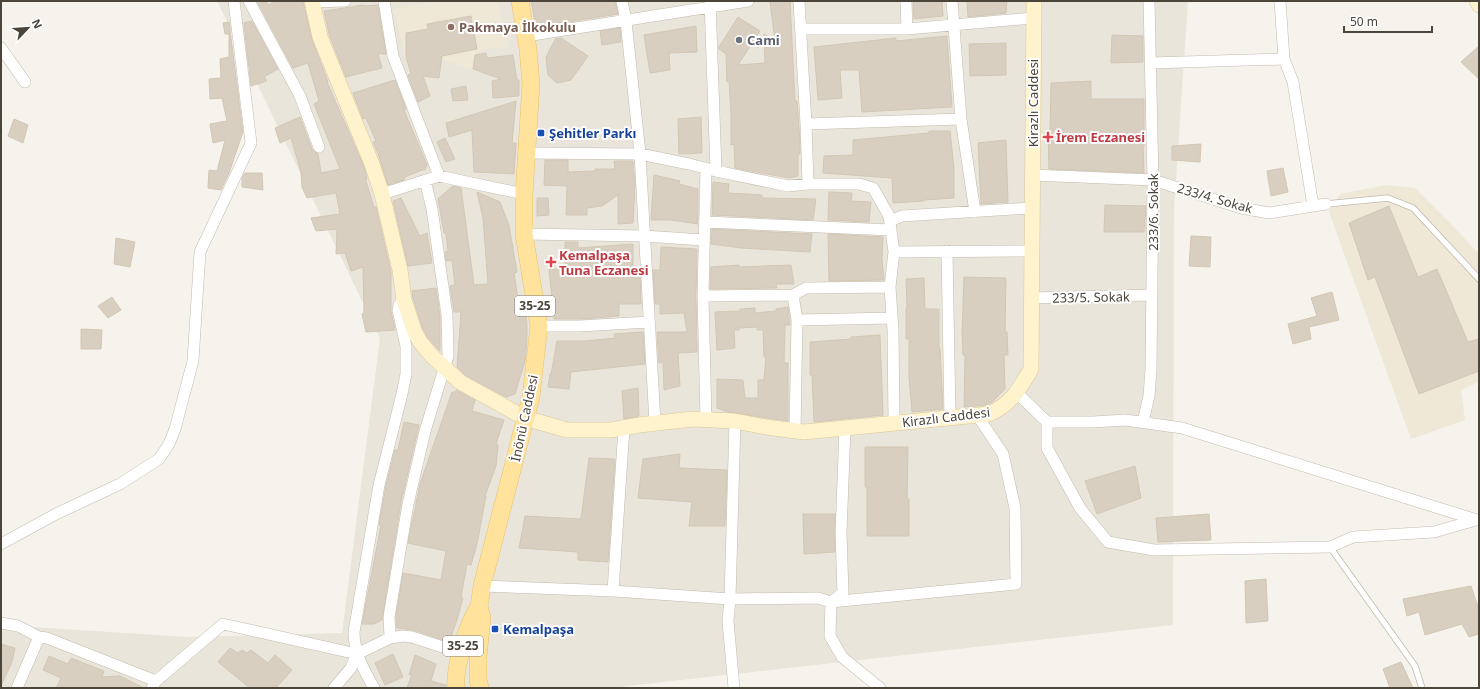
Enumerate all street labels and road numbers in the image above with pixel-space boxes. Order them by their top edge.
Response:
street label: Kirazlı Caddesi [1024,59,1042,147]
street label: 233/6. Sokak [1144,173,1162,251]
street label: 233/4. Sokak [1175,179,1255,217]
street label: 233/5. Sokak [1052,287,1130,307]
road number: 35-25 [515,296,555,316]
street label: İnönü Caddesi [506,373,542,463]
street label: Kirazlı Caddesi [901,403,991,431]
road number: 35-25 [443,636,483,656]

